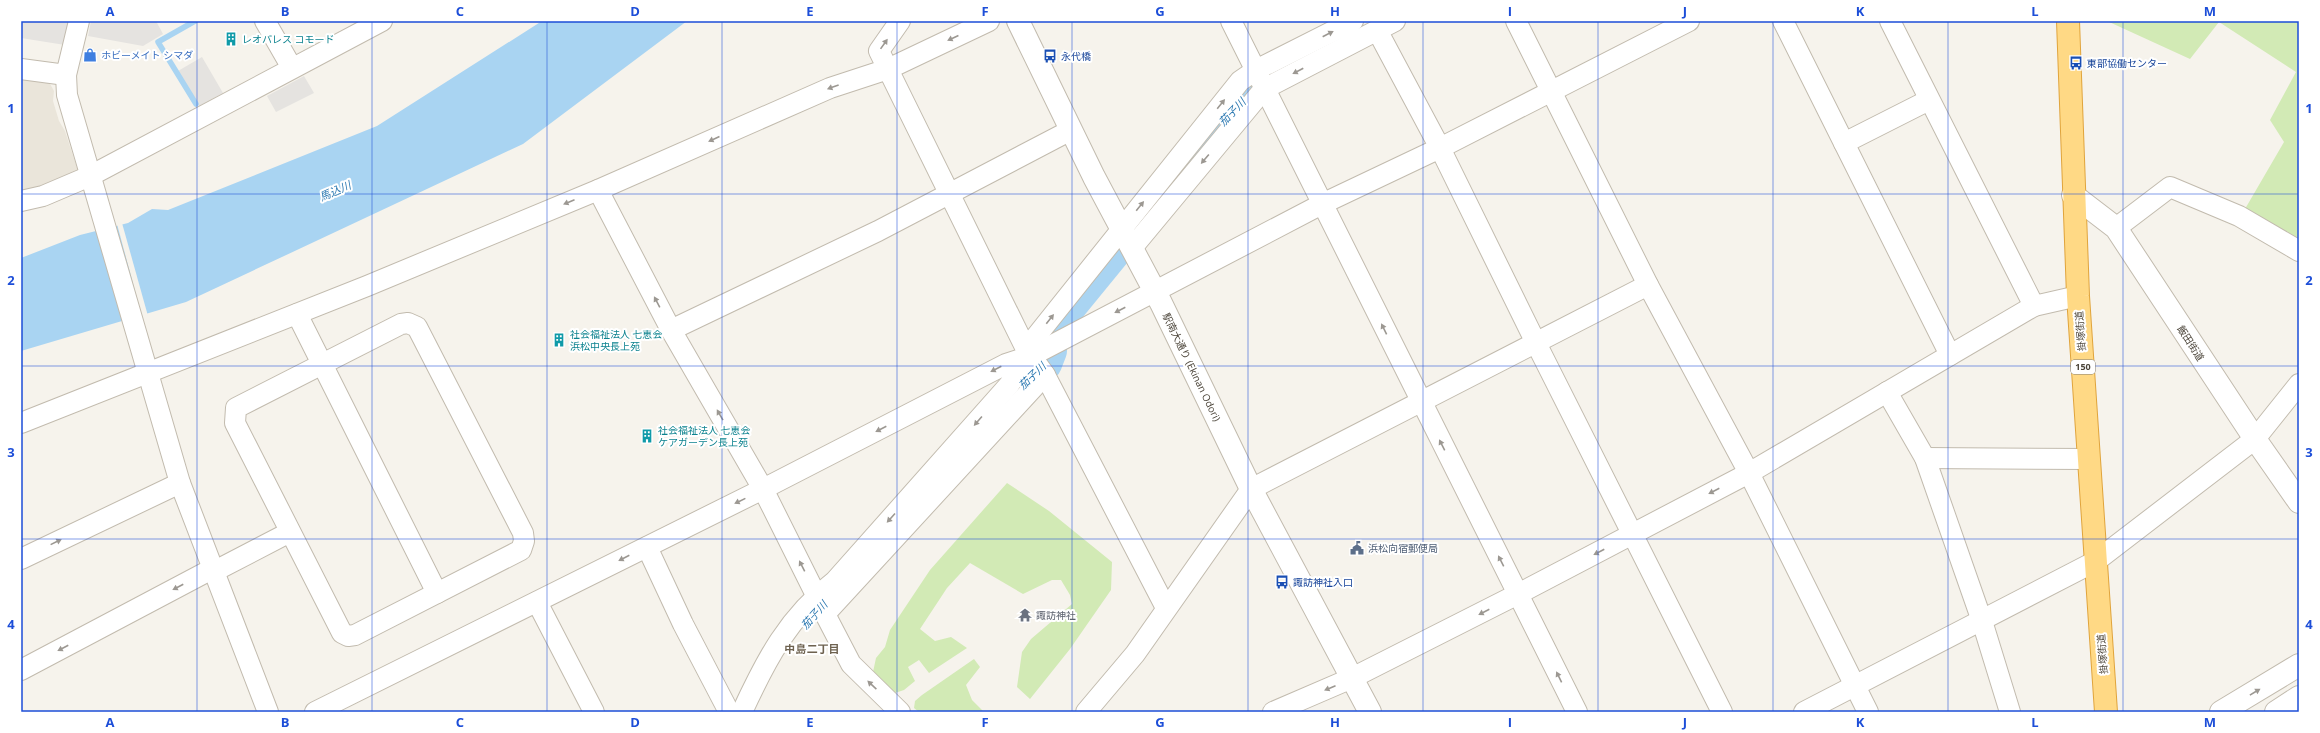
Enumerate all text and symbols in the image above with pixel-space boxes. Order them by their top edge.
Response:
text: A [106,2,115,20]
text: B [281,2,290,20]
text: C [456,2,464,20]
text: D [630,2,640,20]
text: E [806,2,814,20]
text: F [981,2,989,20]
text: G [1155,2,1165,20]
text: H [1330,2,1340,20]
text: I [1508,2,1512,20]
text: J [1682,2,1687,20]
text: K [1856,2,1865,20]
text: L [2031,2,2039,20]
text: M [2204,2,2216,20]
one-way arrow [1322,30,1334,37]
building icon: レオパレス コモード [223,31,239,47]
place label: レオパレス コモード [242,32,335,46]
one-way arrow [948,35,959,41]
one-way arrow [880,39,888,49]
shop icon: ホビーメイト シマダ [82,47,98,63]
place label: ホビーメイト シマダ [101,48,193,62]
bus stop icon: 永代橋 [1042,48,1058,64]
place label: 永代橋 [1061,49,1091,63]
bus stop icon: 東部協働センター [2068,55,2084,71]
place label: 東部協働センター [2087,56,2167,70]
one-way arrow [1293,68,1304,75]
one-way arrow [827,84,839,90]
water label: 茄子川 [1215,94,1249,129]
text: 1 [7,99,15,117]
one-way arrow [1217,99,1225,110]
text: 1 [2305,99,2313,117]
one-way arrow [709,136,720,142]
one-way arrow [1201,154,1210,165]
water label: 馬込川 [317,177,354,204]
one-way arrow [563,200,575,206]
one-way arrow [1135,200,1144,211]
text: 2 [7,271,15,289]
text: 2 [2305,271,2313,289]
one-way arrow [653,296,660,308]
one-way arrow [1115,306,1126,313]
street label: 駅南大通り (Ekinan Odori) [1160,311,1224,423]
street label: 掛塚街道 [2072,311,2088,351]
one-way arrow [1046,313,1055,324]
street label: 飯田街道 [2174,322,2208,364]
one-way arrow [1381,323,1387,334]
place label: 社会福祉法人 七恵会 浜松中央長上苑 [570,327,663,353]
building icon: 社会福祉法人 七恵会 浜松中央長上苑 [551,332,567,348]
water label: 茄子川 [1015,358,1049,392]
road number: 150 [2071,360,2095,374]
one-way arrow [991,366,1002,373]
one-way arrow [717,409,724,421]
one-way arrow [973,416,983,426]
place label: 社会福祉法人 七恵会 ケアガーデン長上苑 [658,423,751,449]
one-way arrow [875,426,887,432]
building icon: 社会福祉法人 七恵会 ケアガーデン長上苑 [639,428,655,444]
one-way arrow [1439,439,1445,451]
text: 3 [7,443,15,461]
text: 3 [2305,443,2313,461]
one-way arrow [1709,488,1720,495]
one-way arrow [734,498,746,504]
one-way arrow [887,513,896,523]
one-way arrow [51,539,62,545]
public building icon: 浜松向宿郵便局 [1349,540,1365,556]
place label: 浜松向宿郵便局 [1368,541,1438,555]
one-way arrow [1593,548,1605,555]
one-way arrow [618,555,629,562]
one-way arrow [1498,555,1504,566]
one-way arrow [799,561,805,572]
bus stop icon: 諏訪神社入口 [1274,574,1290,590]
place label: 諏訪神社入口 [1293,575,1353,589]
one-way arrow [172,584,183,590]
water label: 茄子川 [797,597,831,632]
temple icon: 諏訪神社 [1017,607,1033,623]
place label: 諏訪神社 [1036,608,1076,622]
one-way arrow [1478,609,1490,615]
text: 4 [7,615,15,633]
text: 4 [2305,615,2313,633]
street label: 掛塚街道 [2094,634,2110,674]
district label: 中島二丁目 [785,641,840,656]
one-way arrow [57,645,69,651]
one-way arrow [1556,671,1562,683]
one-way arrow [867,680,877,690]
one-way arrow [1323,685,1335,691]
one-way arrow [2249,688,2261,695]
text: A [106,713,115,731]
text: B [281,713,290,731]
text: C [456,713,464,731]
text: D [630,713,640,731]
text: E [806,713,814,731]
text: F [981,713,989,731]
text: G [1155,713,1165,731]
text: H [1330,713,1340,731]
text: I [1508,713,1512,731]
text: J [1682,713,1687,731]
text: K [1856,713,1865,731]
text: L [2031,713,2039,731]
text: M [2204,713,2216,731]

